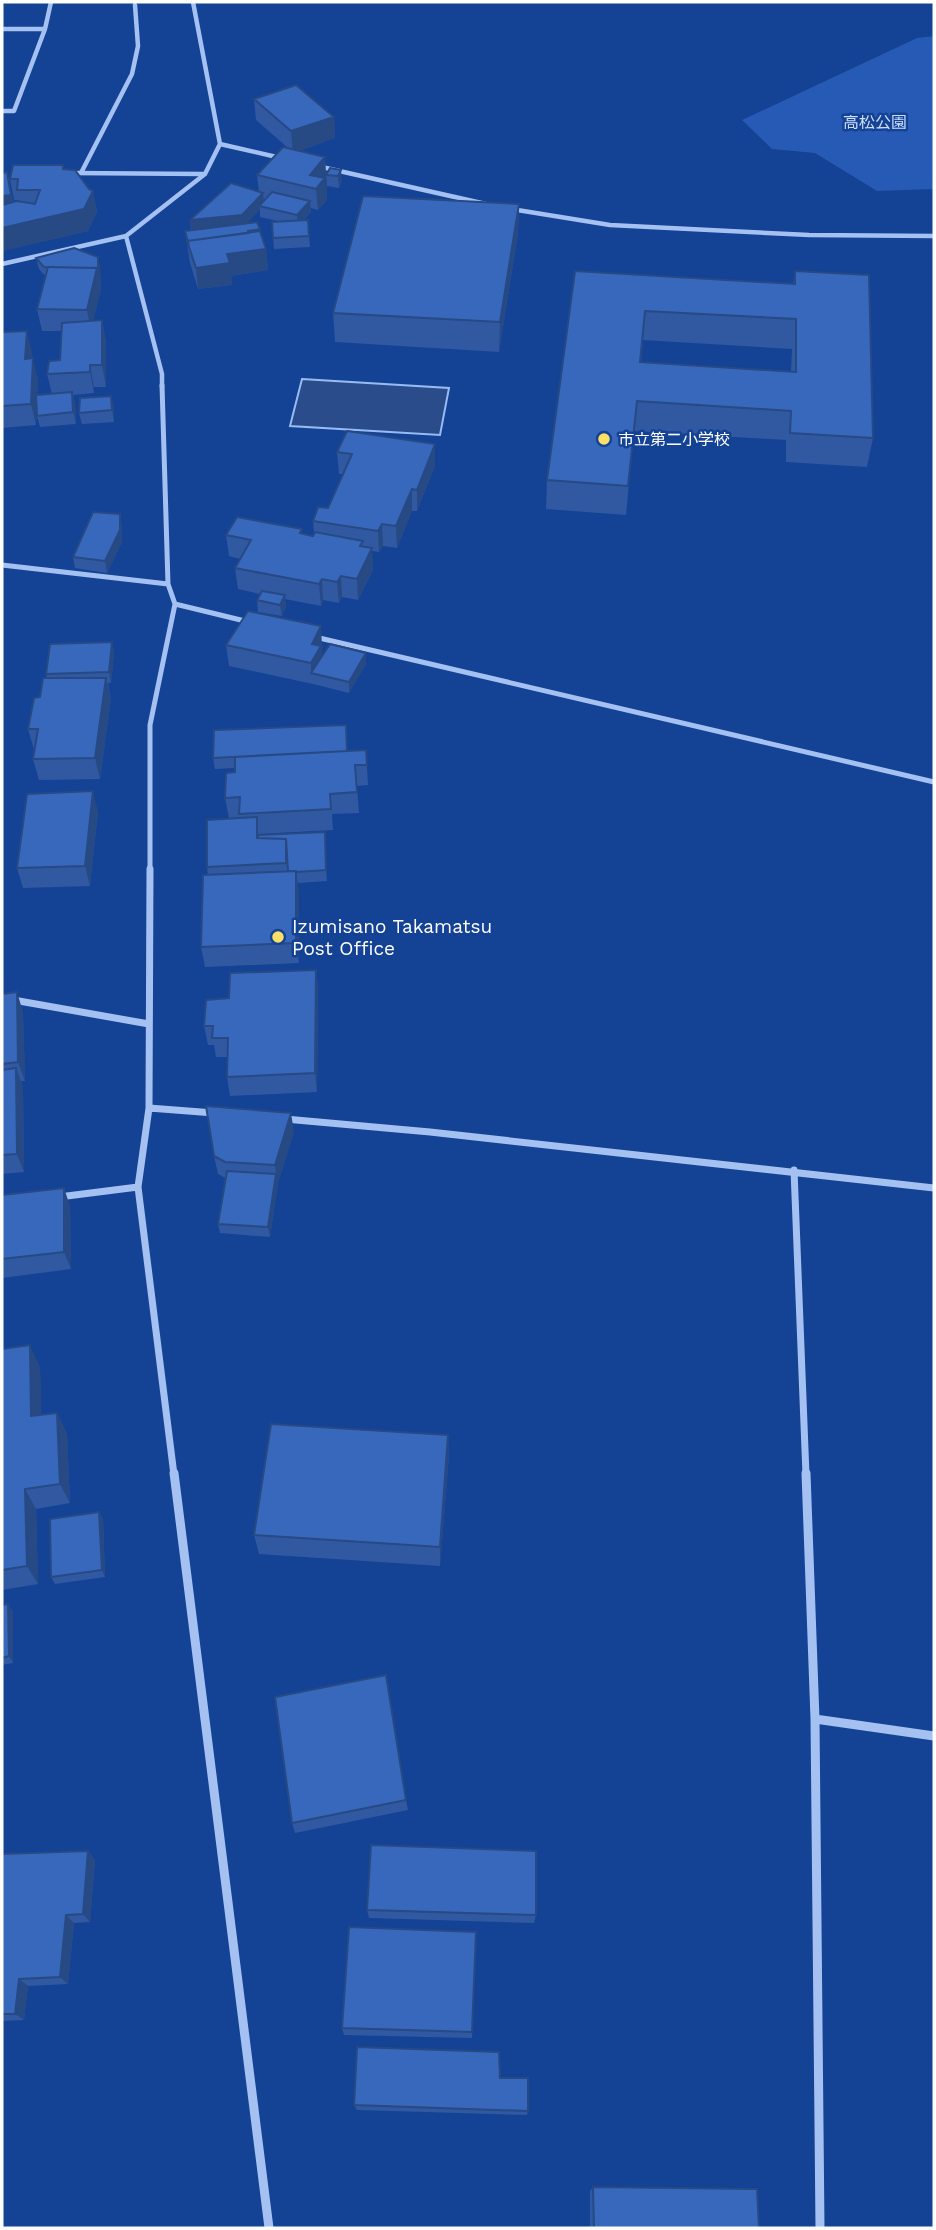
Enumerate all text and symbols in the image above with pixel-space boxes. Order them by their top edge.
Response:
park label: 高松公園 [843,113,907,132]
place label: 市立第二小学校 [618,430,730,449]
marker: 市立第二小学校 [596,431,612,447]
place label: Izumisano Takamatsu Post Office [292,915,492,960]
marker: Izumisano Takamatsu Post Office [270,929,286,945]

